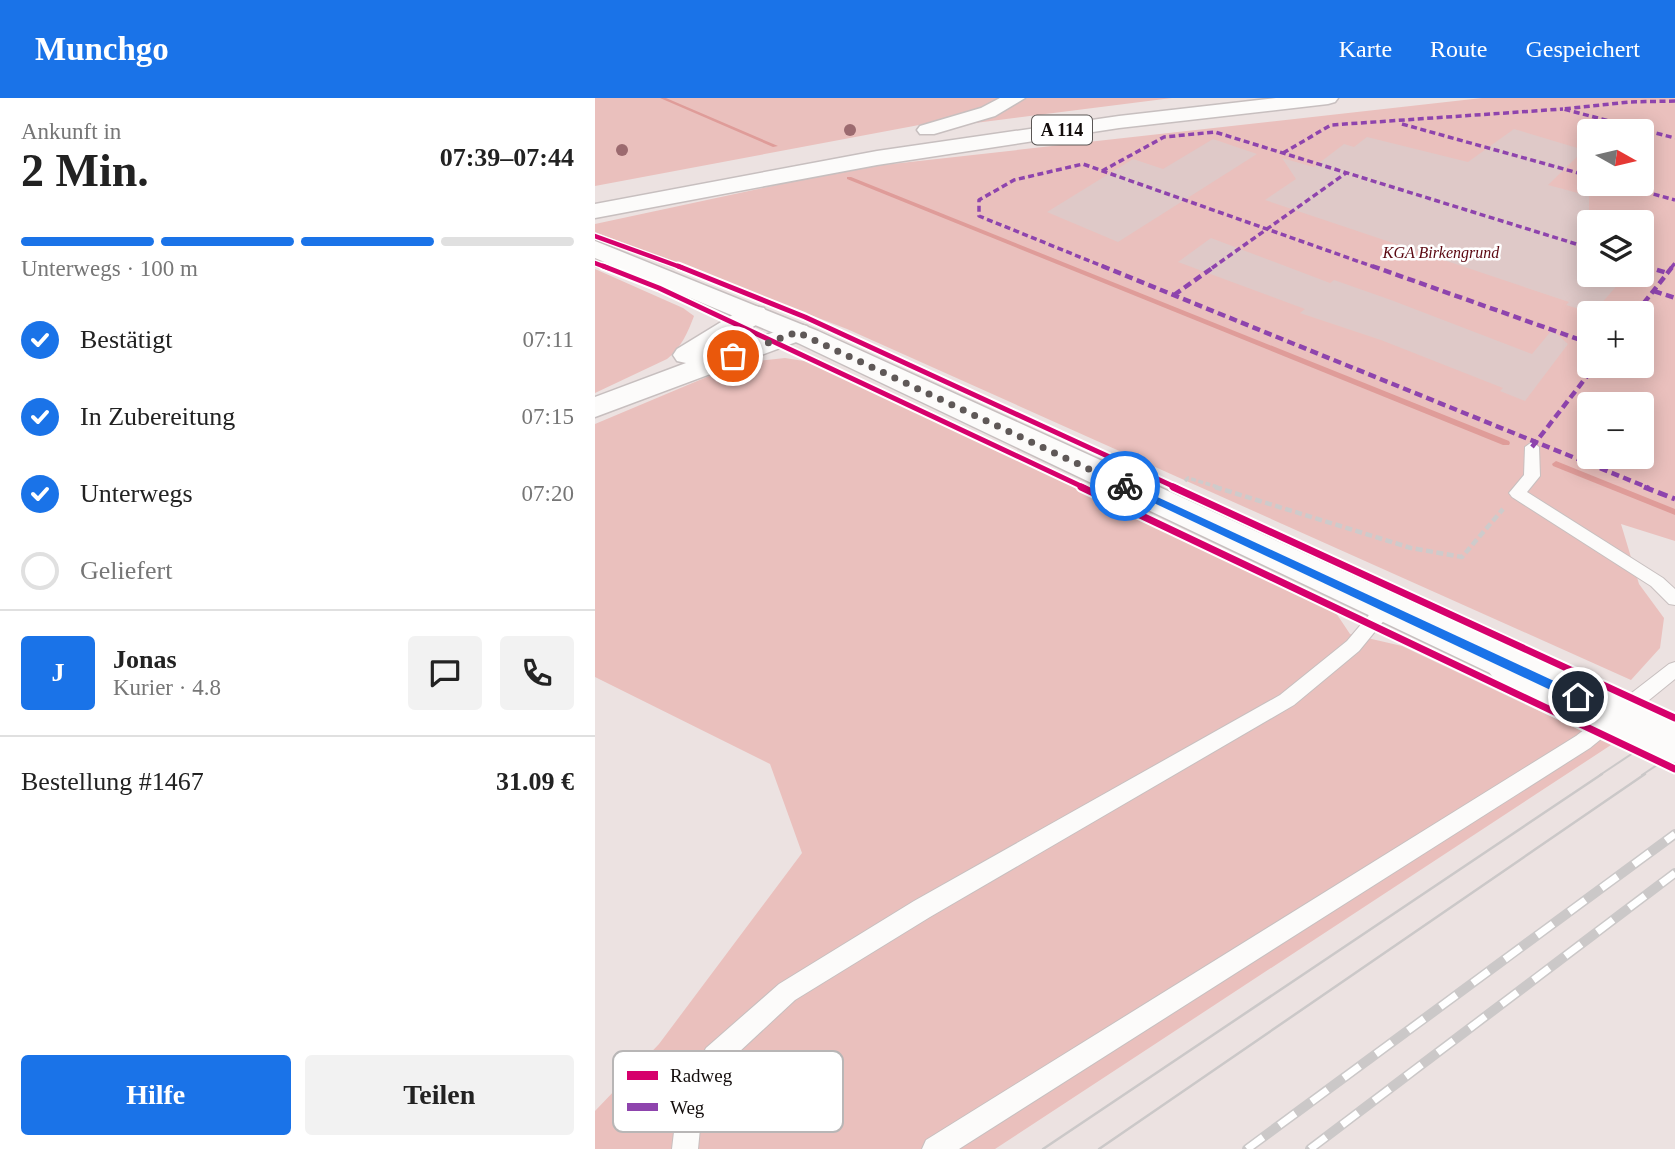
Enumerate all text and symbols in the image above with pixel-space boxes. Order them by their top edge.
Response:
text: Munchgo [35,31,169,67]
text: Karte [1339,36,1392,62]
text: Route [1430,36,1487,62]
text: Gespeichert [1525,36,1640,62]
road number: A 114 [1032,115,1092,144]
text: Ankunft in [21,119,121,144]
north arrow [1577,119,1654,196]
map controls [1577,119,1654,469]
text: 07:39–07:44 [440,143,574,172]
text: 2 Min. [21,145,149,196]
button: layers [1577,210,1654,287]
park label: KGA Birkengrund [1382,244,1500,262]
text: Unterwegs · 100 m [21,256,198,281]
button: + [1577,301,1654,378]
icon: check [21,321,59,359]
text: Bestätigt [80,325,172,354]
pin [703,326,763,386]
text: 07:11 [522,327,574,352]
icon: bag [714,337,752,375]
button: − [1577,392,1654,469]
icon: check [21,398,59,436]
text: In Zubereitung [80,402,235,431]
text: 07:15 [522,404,574,429]
courier [1090,451,1160,521]
icon: bike [1106,467,1144,505]
icon: check [21,475,59,513]
text: Unterwegs [80,479,193,508]
text: 07:20 [522,481,574,506]
text: Geliefert [80,556,172,585]
button: chat [408,636,482,710]
button: phone [500,636,574,710]
text: Jonas [113,645,177,674]
text: J [52,658,65,687]
pin [1548,667,1608,727]
text: Kurier · 4.8 [113,675,221,700]
icon: home [1559,678,1597,716]
text: Bestellung #1467 [21,767,204,796]
text: 31.09 € [496,767,574,796]
legend [613,1051,843,1132]
button: Hilfe [21,1055,291,1135]
button: Teilen [305,1055,574,1135]
text: Radweg [670,1065,733,1086]
text: Weg [670,1097,705,1118]

